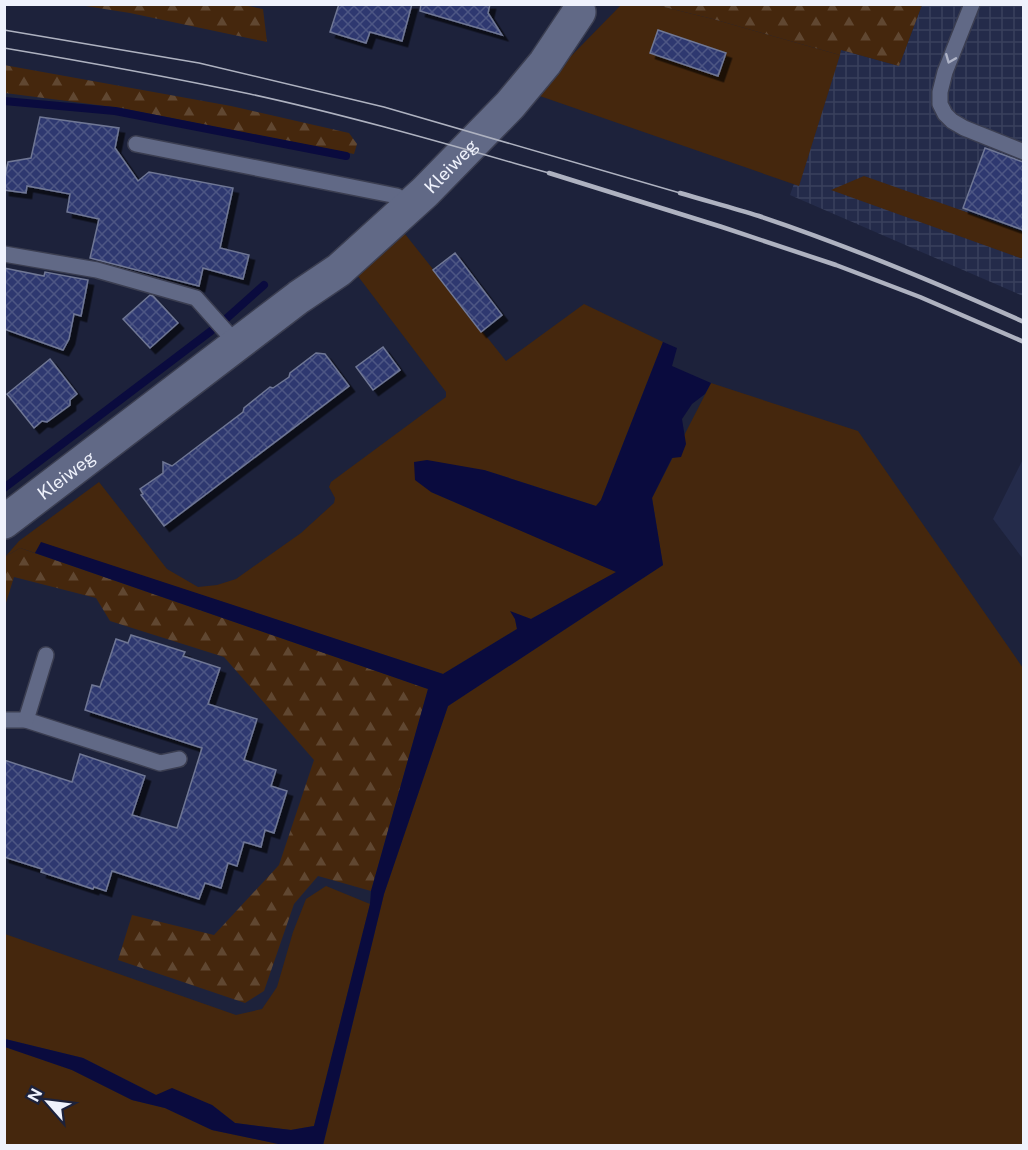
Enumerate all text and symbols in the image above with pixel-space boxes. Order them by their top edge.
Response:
one-way arrow [945,52,957,63]
street label: Kleiweg [420,134,482,197]
street label: Kleiweg [33,446,99,503]
north arrow [18,1072,78,1132]
text: N [24,1085,47,1105]

